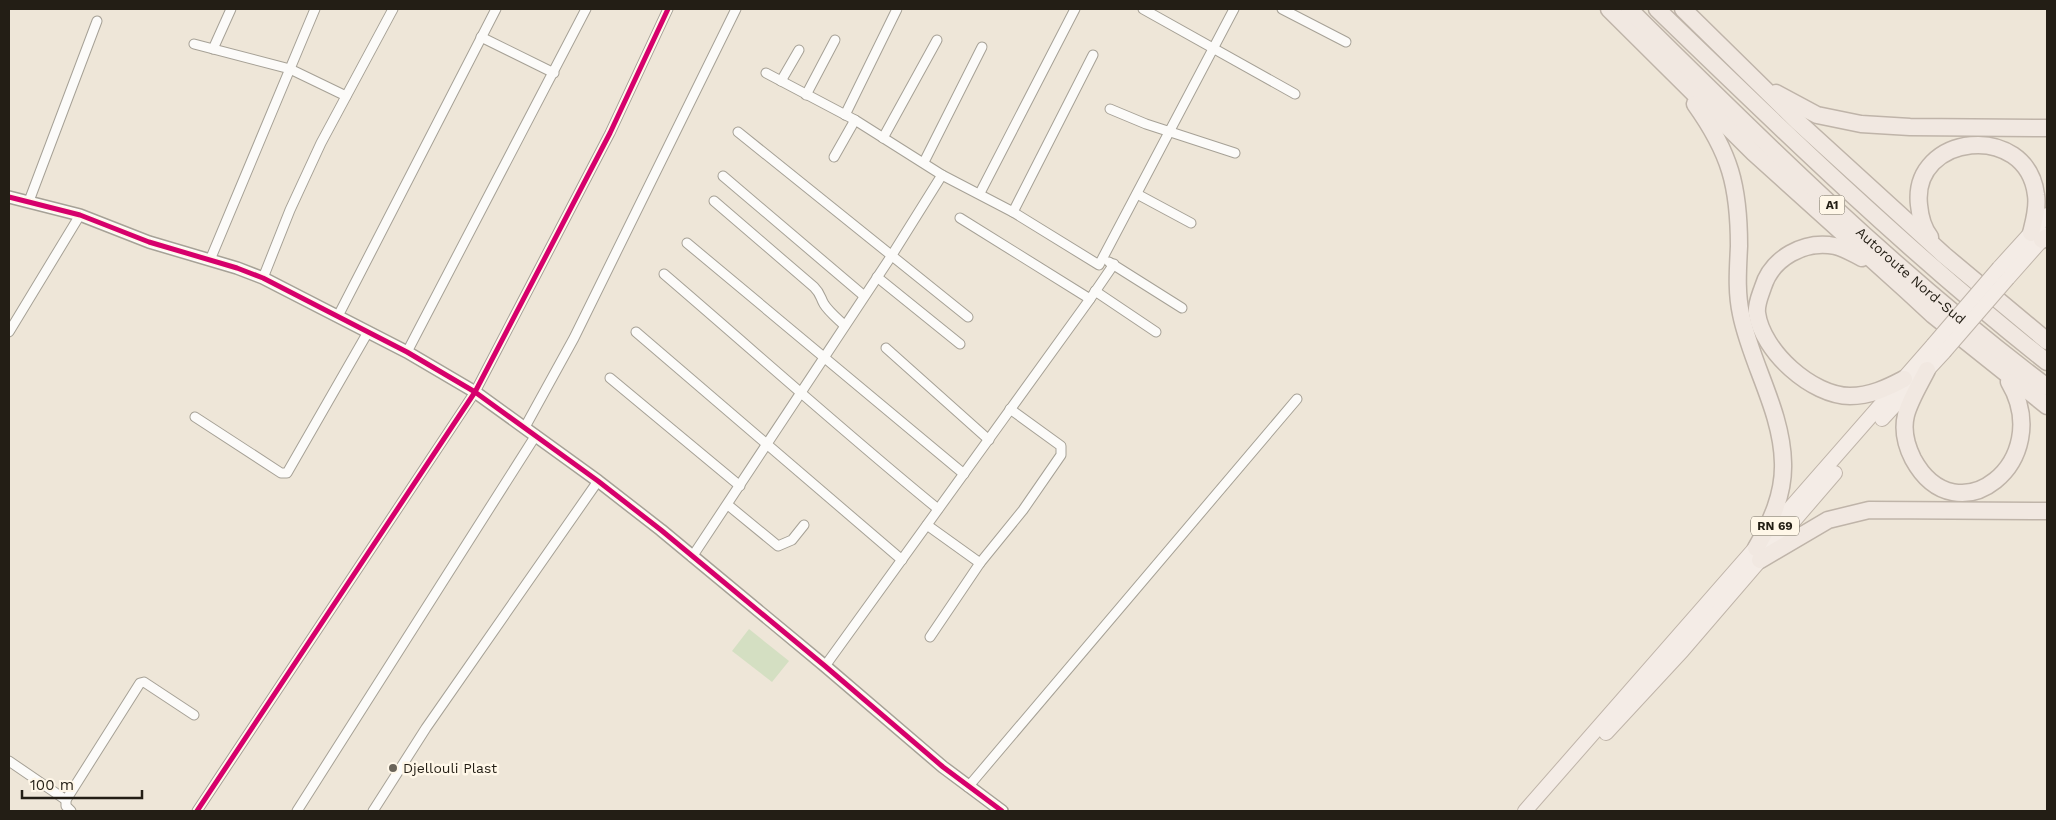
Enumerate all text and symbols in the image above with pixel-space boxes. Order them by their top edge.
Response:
road number: A1 [1820,196,1844,214]
street label: Autoroute Nord-Sud [1853,224,1969,327]
road number: RN 69 [1751,516,1799,536]
place label: Djellouli Plast [403,760,497,776]
marker: Djellouli Plast [387,762,399,774]
scale bar [22,768,142,800]
text: 100 m [30,776,74,794]

